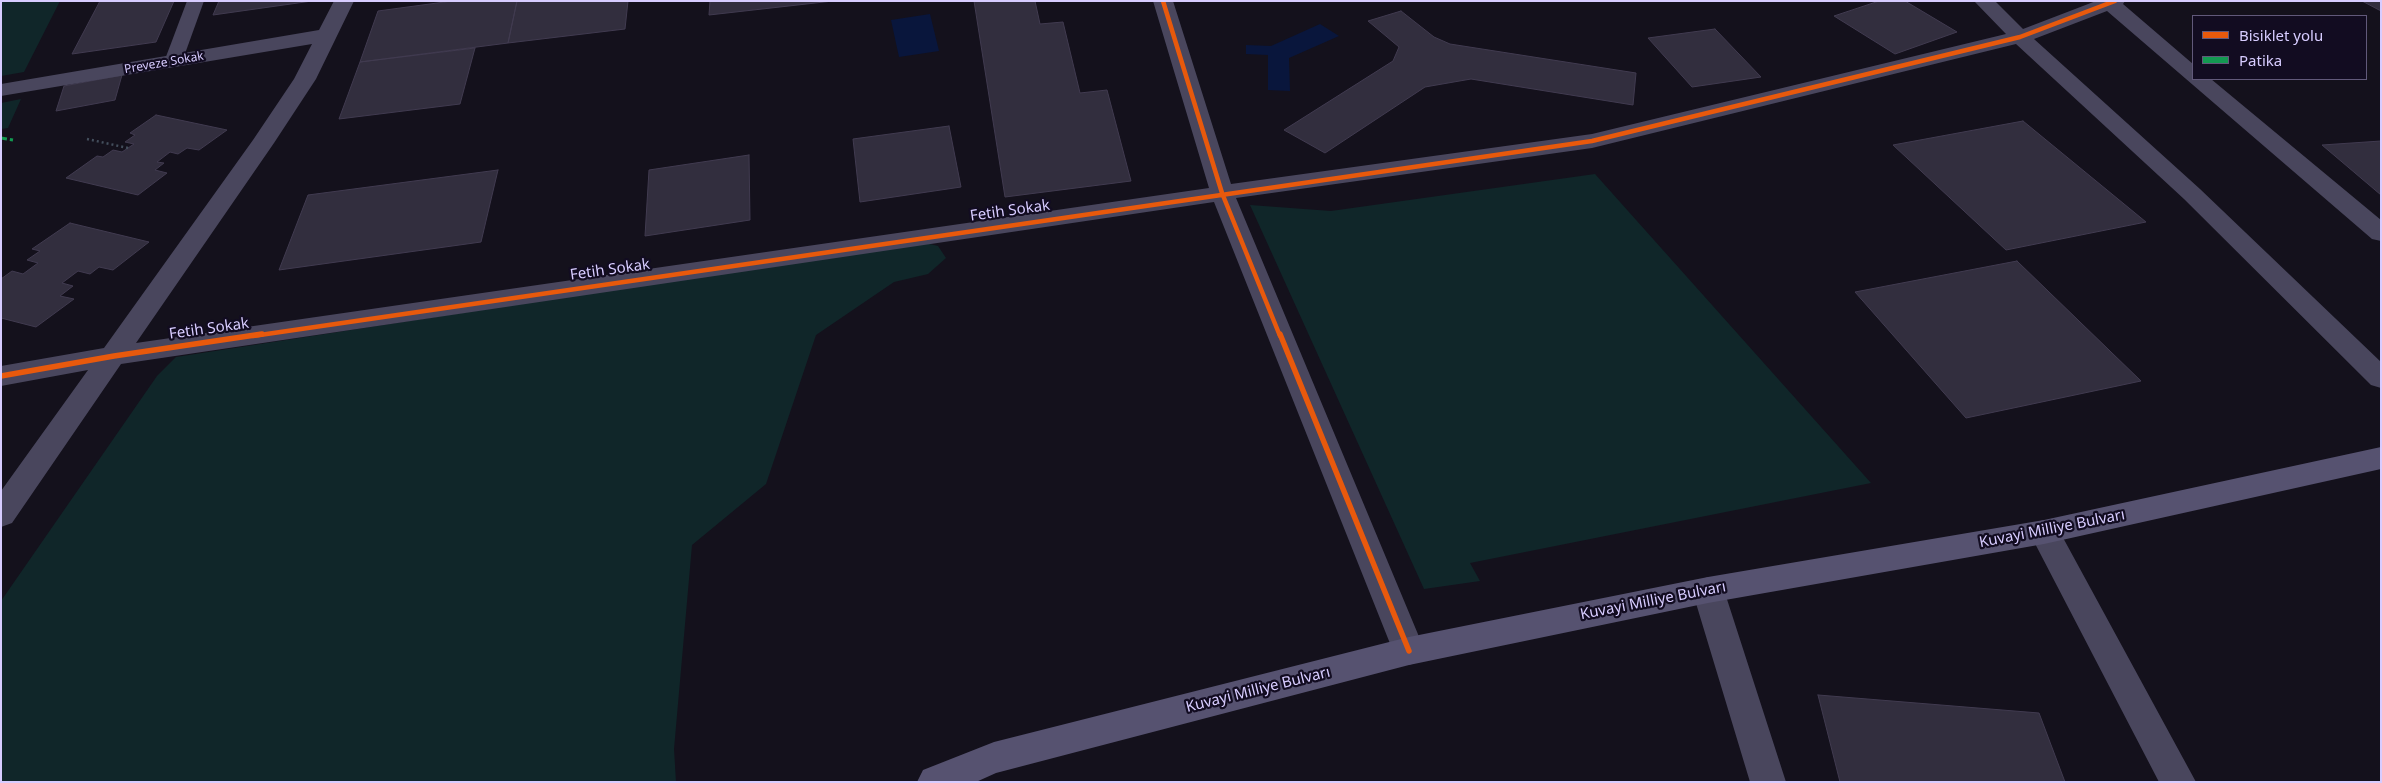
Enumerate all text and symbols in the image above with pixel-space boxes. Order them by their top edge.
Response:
legend [2192,15,2367,80]
text: Bisiklet yolu [2239,25,2323,45]
street label: Preveze Sokak [123,49,205,77]
text: Patika [2239,50,2282,70]
street label: Fetih Sokak [969,196,1051,226]
street label: Fetih Sokak [569,255,651,285]
street label: Fetih Sokak [168,314,250,344]
street label: Kuvayi Milliye Bulvarı [1978,506,2126,552]
street label: Kuvayi Milliye Bulvarı [1579,578,1727,624]
street label: Kuvayi Milliye Bulvarı [1184,663,1332,717]

